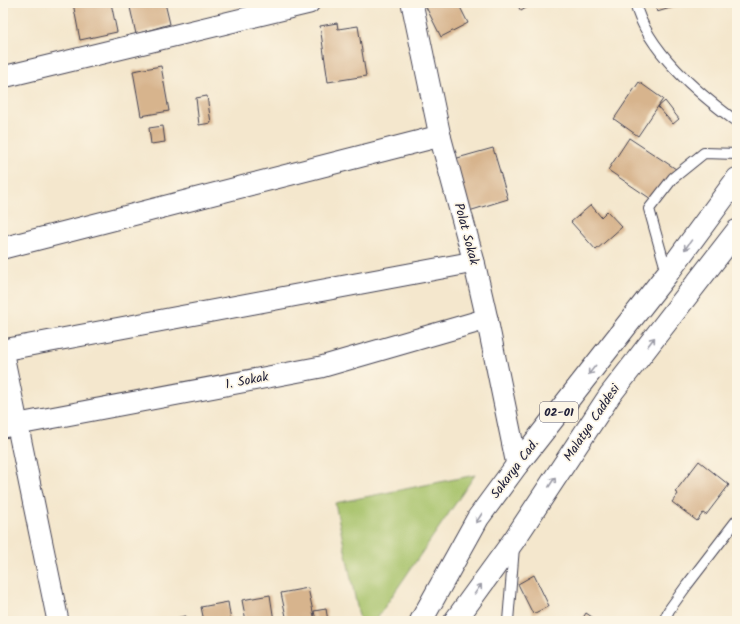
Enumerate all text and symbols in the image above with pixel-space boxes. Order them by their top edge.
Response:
street label: Polat Sokak [448,201,485,268]
one-way arrow [684,239,692,250]
one-way arrow [646,336,655,347]
one-way arrow [587,365,596,376]
street label: 1. Sokak [224,366,271,395]
street label: Malatya Caddesi [558,379,626,466]
road number: 02-01 [540,402,578,422]
street label: Sakarya Cad. [485,435,545,503]
one-way arrow [548,477,556,488]
one-way arrow [475,512,483,523]
one-way arrow [474,584,483,595]

